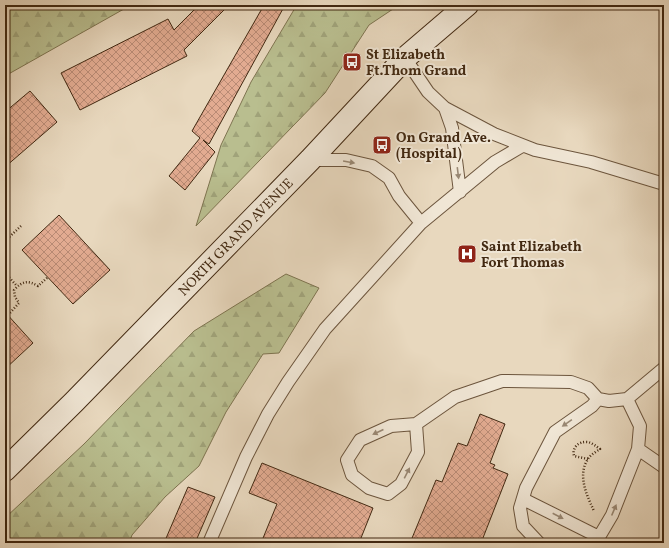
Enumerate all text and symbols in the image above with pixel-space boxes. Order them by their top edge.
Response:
place label: St Elizabeth Ft.Thom Grand [366,46,467,81]
bus stop icon: St Elizabeth Ft.Thom Grand [341,51,363,73]
place label: On Grand Ave. (Hospital) [396,129,491,164]
bus stop icon: On Grand Ave. (Hospital) [371,134,393,156]
one-way arrow [343,159,355,165]
one-way arrow [455,167,461,179]
street label: NORTH GRAND AVENUE [175,175,298,301]
place label: Saint Elizabeth Fort Thomas [481,238,582,273]
hospital icon: Saint Elizabeth Fort Thomas [456,243,478,265]
one-way arrow [562,419,572,427]
one-way arrow [373,429,384,435]
one-way arrow [404,467,410,478]
one-way arrow [611,503,617,515]
one-way arrow [552,513,564,519]

